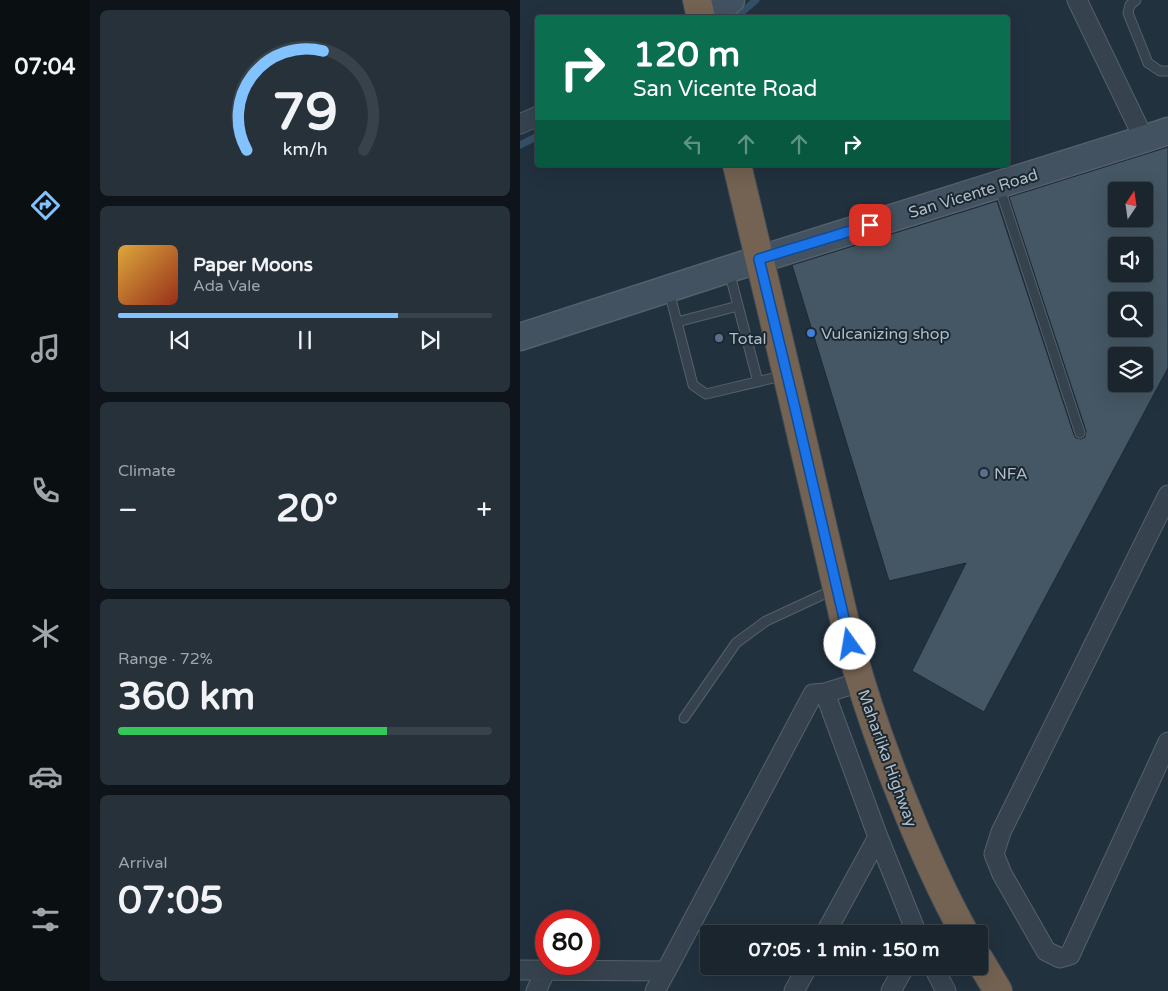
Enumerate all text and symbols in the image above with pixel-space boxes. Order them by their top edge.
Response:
text: 120 m [633,34,740,76]
icon: right [550,35,615,100]
text: 07:04 [15,54,75,80]
text: San Vicente Road [633,76,818,102]
text: 79 [272,81,338,144]
icon: left [679,130,707,158]
icon: ahead [732,130,760,158]
icon: ahead [785,130,813,158]
icon: right [838,130,866,158]
text: km/h [283,139,327,160]
street label: San Vicente Road [906,165,1040,223]
north arrow [1108,182,1152,228]
map controls [1108,182,1153,392]
icon: directions [28,188,63,223]
pin [849,204,891,246]
icon: arrive [856,211,884,239]
button: sound [1108,237,1153,282]
text: Paper Moons [193,254,313,276]
text: Ada Vale [193,276,260,296]
button: search [1108,292,1153,337]
place label: Vulcanizing shop [821,324,950,344]
icon: previous [166,326,194,354]
icon: pause [291,326,319,354]
icon: next [416,326,444,354]
marker: Vulcanizing shop [805,327,817,339]
place label: Total [729,329,766,349]
icon: music [28,331,63,366]
marker: Total [713,332,725,344]
button: layers [1108,347,1153,392]
text: Climate [118,461,176,481]
place label: NFA [994,464,1028,484]
marker: NFA [978,467,990,479]
icon: phone [28,473,63,508]
text: 20° [276,486,338,532]
text: − [118,493,138,527]
text: + [476,493,492,527]
icon: climate [28,616,63,651]
position arrow [823,617,875,669]
text: Range · 72% [118,649,213,669]
text: 360 km [118,674,255,720]
street label: Maharlika Highway [853,687,921,830]
icon: car [28,759,63,794]
text: Arrival [118,853,167,873]
text: 07:05 [118,878,223,924]
icon: filters [28,902,63,937]
speed limit sign: 80 [535,910,600,975]
text: 07:05 · 1 min · 150 m [748,939,940,961]

